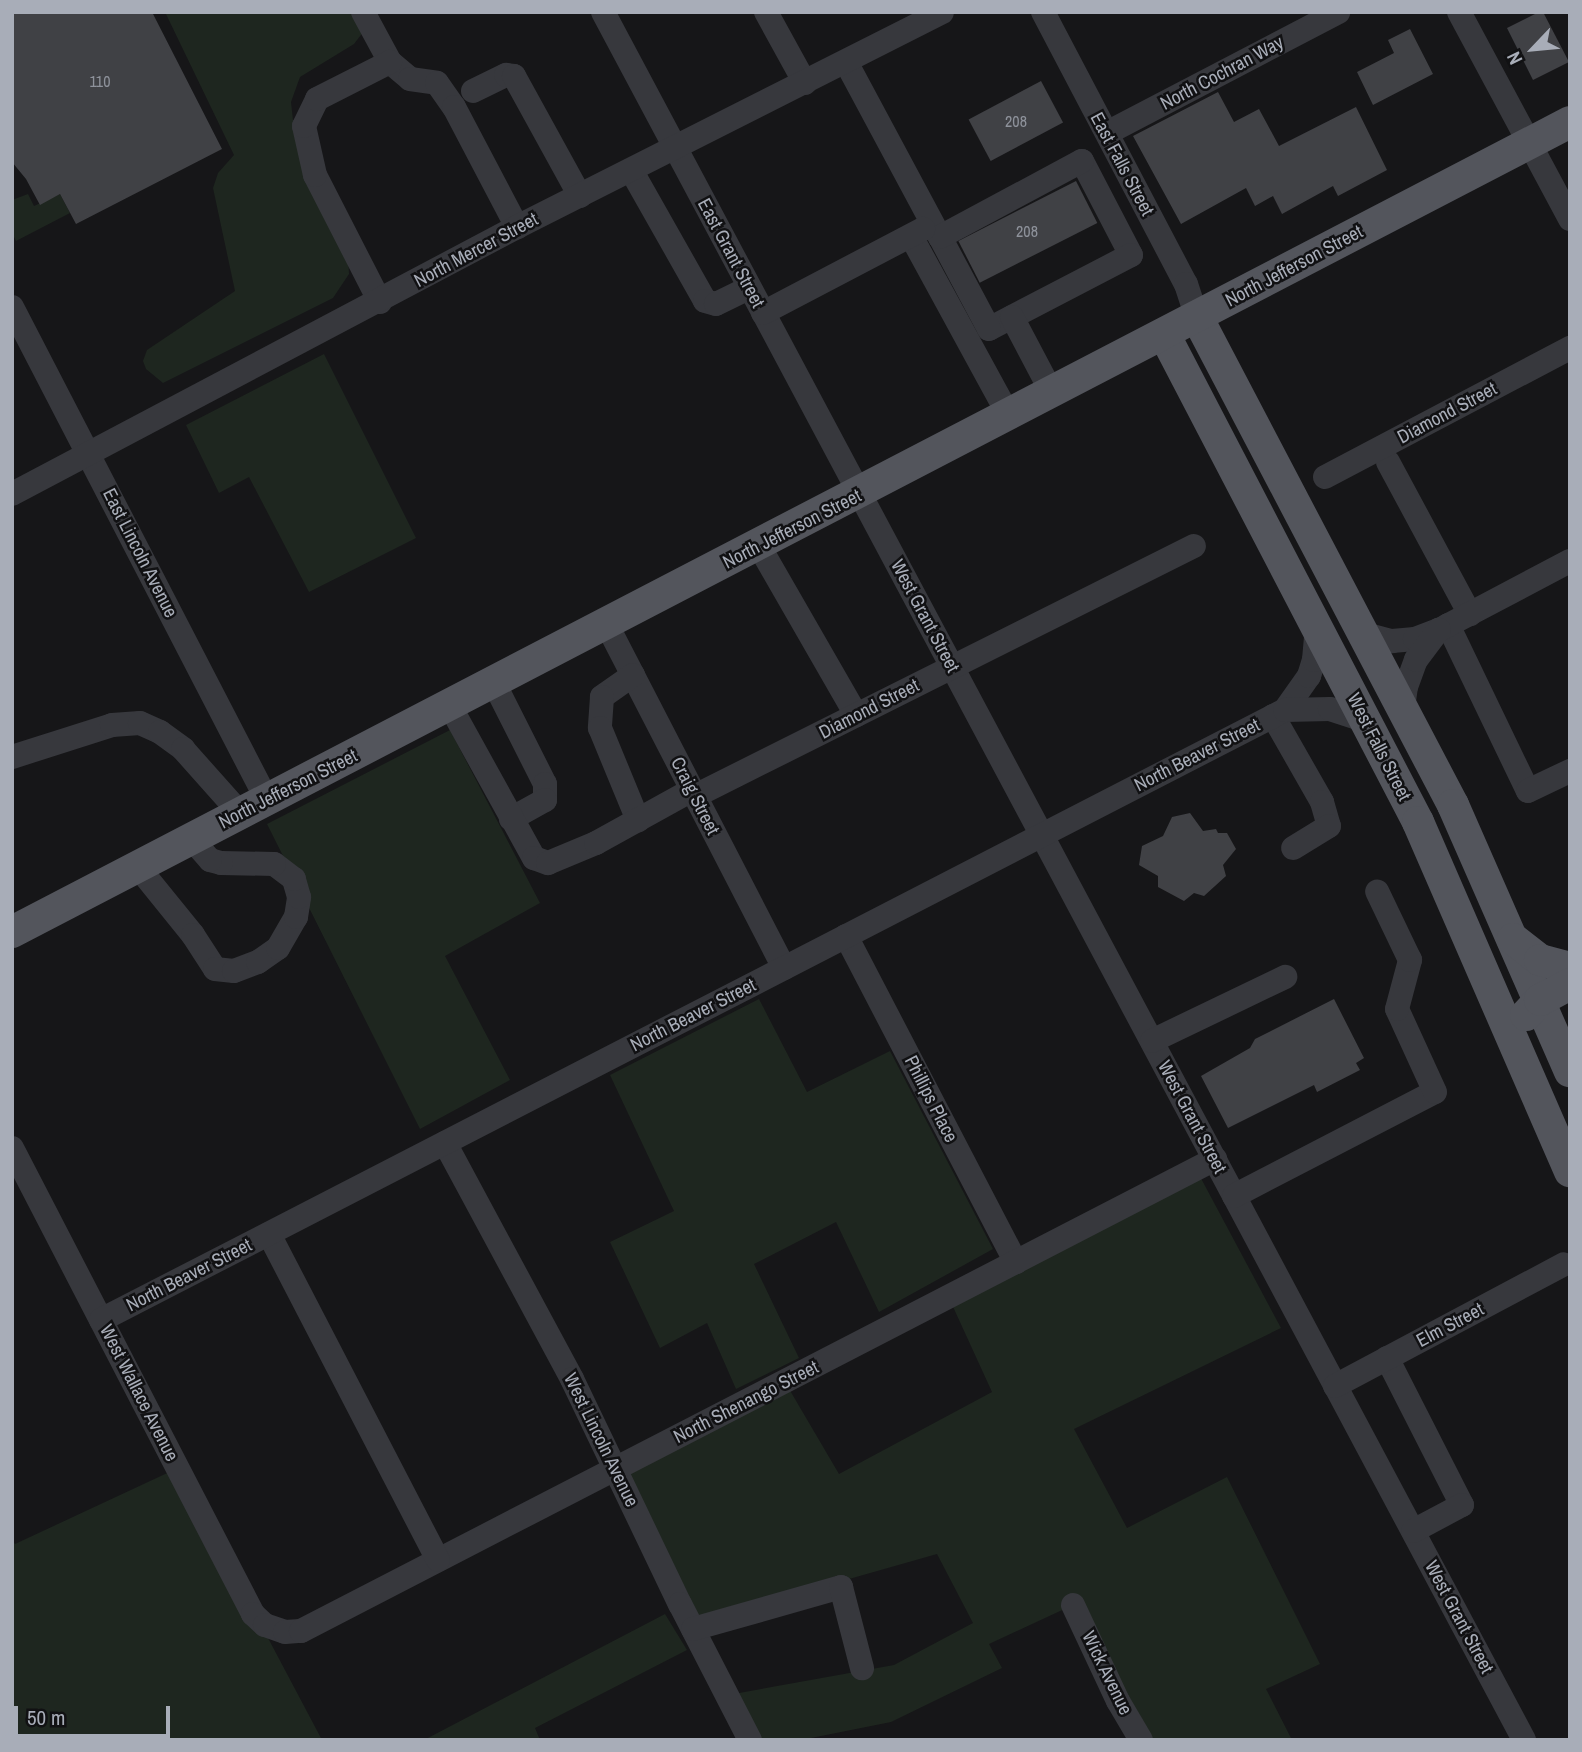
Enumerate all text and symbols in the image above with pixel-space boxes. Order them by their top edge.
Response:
north arrow [1498,14,1568,84]
street label: North Cochran Way [1157,31,1287,115]
text: N [1500,47,1528,69]
house number: 110 [90,71,110,91]
street label: East Falls Street [1085,109,1159,219]
house number: 208 [1005,111,1027,131]
street label: East Grant Street [693,195,769,311]
street label: North Mercer Street [410,208,542,292]
street label: North Jefferson Street [1221,220,1367,312]
house number: 208 [1016,221,1038,241]
street label: Diamond Street [1393,377,1501,449]
street label: East Lincoln Avenue [97,484,183,622]
street label: North Jefferson Street [719,484,865,574]
street label: West Grant Street [886,556,964,676]
street label: Diamond Street [815,674,923,744]
street label: West Falls Street [1342,689,1416,805]
street label: North Beaver Street [1130,714,1264,796]
street label: North Jefferson Street [215,744,361,834]
street label: Craig Street [666,753,724,839]
street label: North Beaver Street [626,974,760,1056]
street label: Phillips Place [899,1052,963,1146]
street label: West Grant Street [1153,1057,1231,1177]
street label: North Beaver Street [122,1234,256,1316]
street label: Elm Street [1413,1298,1487,1352]
street label: West Wallace Avenue [94,1320,184,1466]
street label: North Shenango Street [670,1356,822,1448]
street label: West Lincoln Avenue [559,1369,643,1511]
street label: West Grant Street [1420,1557,1498,1677]
street label: Wick Avenue [1077,1627,1137,1719]
scale bar [18,1692,173,1736]
text: 50 m [27,1703,65,1732]

